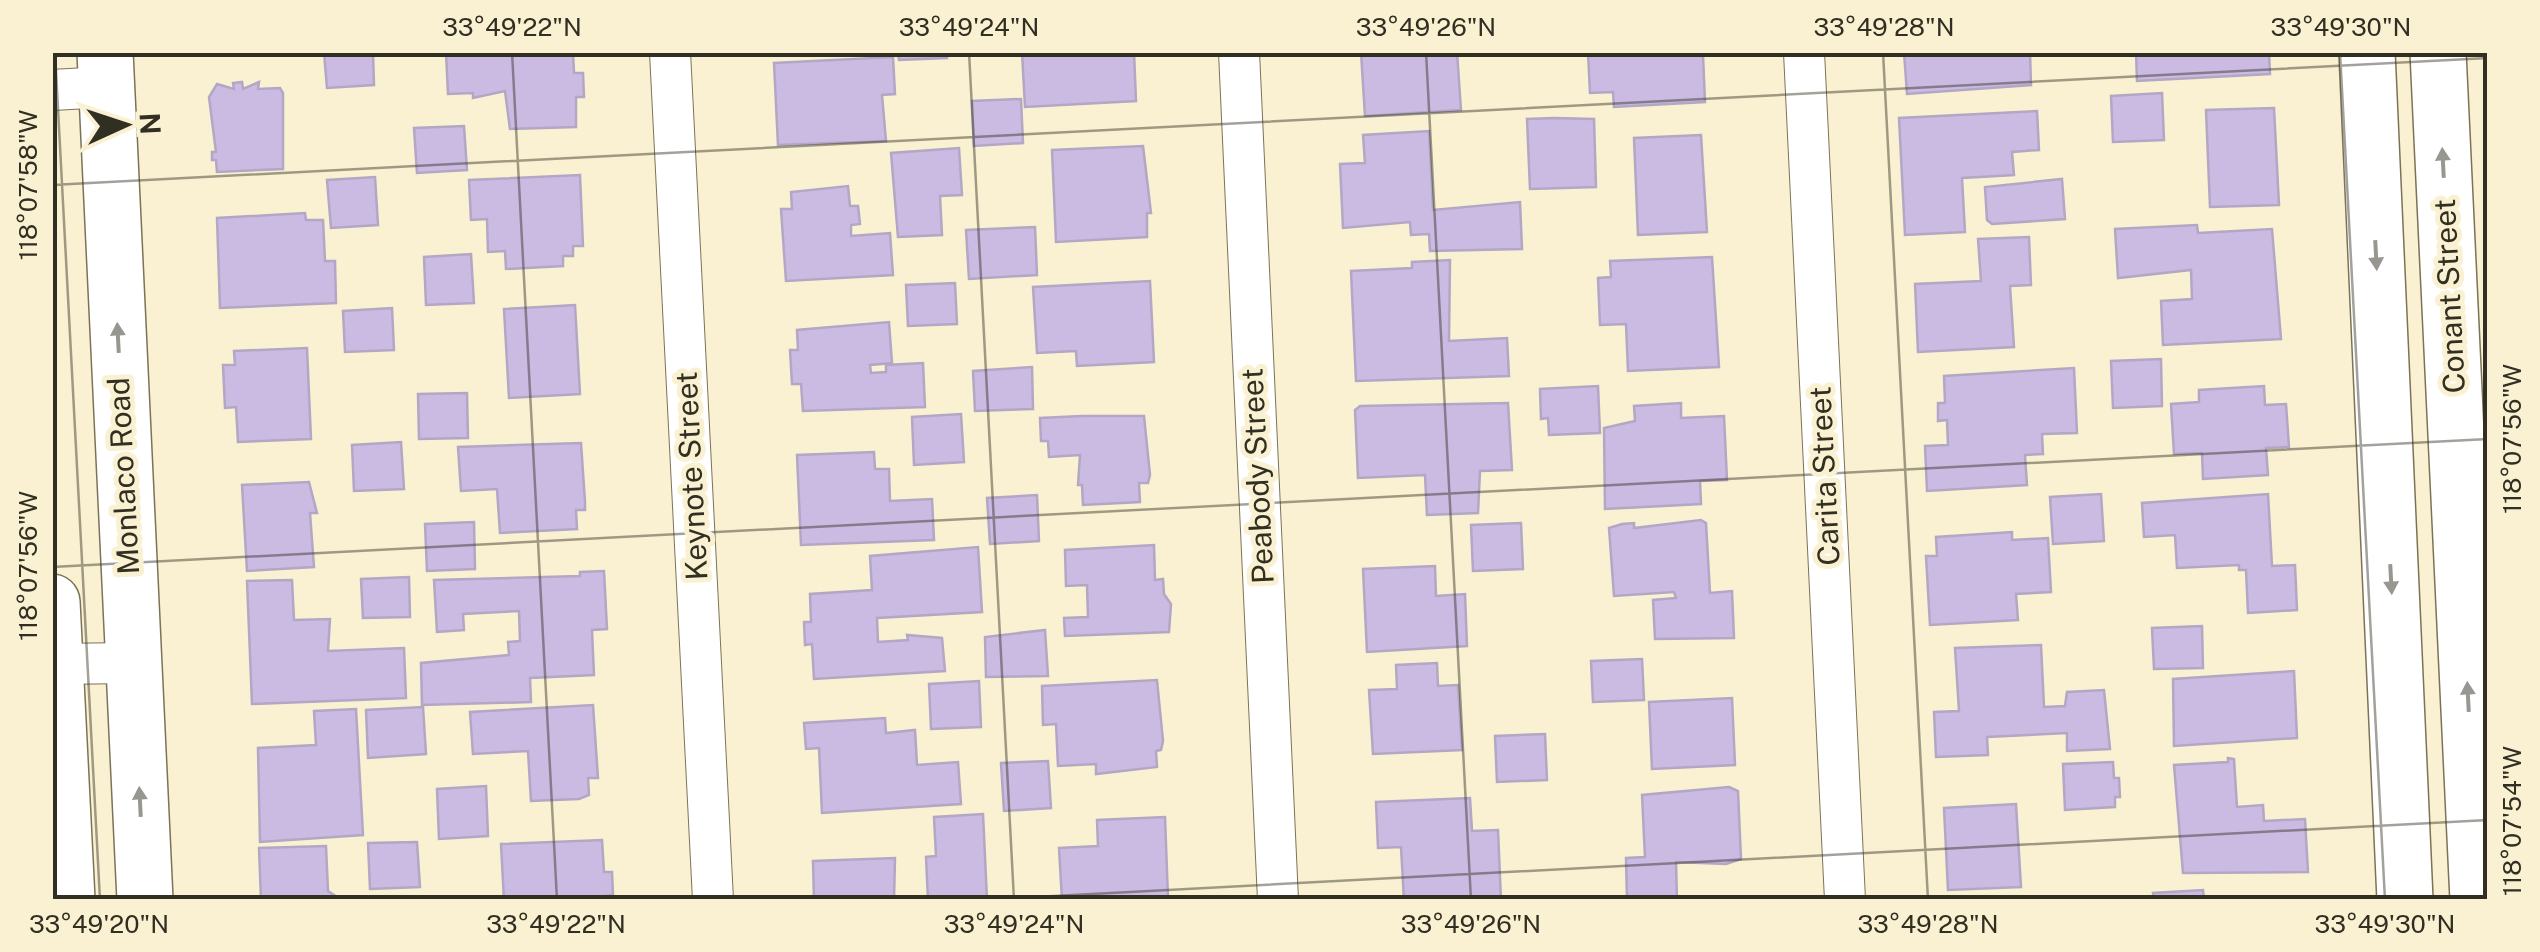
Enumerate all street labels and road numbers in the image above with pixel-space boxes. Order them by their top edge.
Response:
street label: Conant Street [2426,198,2472,394]
street label: Peabody Street [1233,367,1281,585]
street label: Keynote Street [668,371,714,581]
street label: Monlaco Road [100,377,146,576]
street label: Carita Street [1801,386,1847,567]

